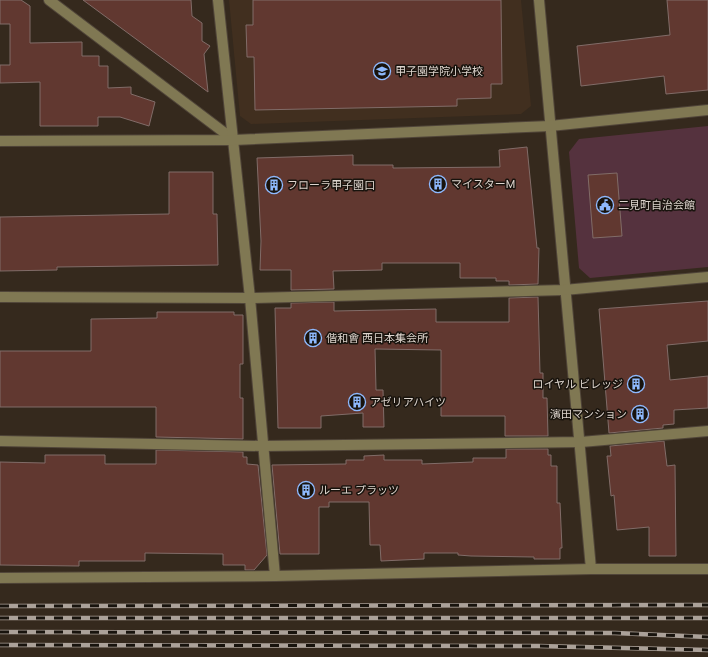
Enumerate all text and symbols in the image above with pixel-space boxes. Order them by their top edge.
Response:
school or university icon: 甲子園学院小学校 [372,61,392,81]
place label: 甲子園学院小学校 [395,63,483,79]
building icon: マイスターM [428,174,448,194]
building icon: フローラ甲子園口 [264,175,284,195]
place label: マイスターM [451,176,515,192]
place label: フローラ甲子園口 [287,177,375,193]
public building icon: 二見町自治会館 [595,195,615,215]
place label: 二見町自治会館 [618,197,695,213]
building icon: 偕和會 西日本集会所 [303,328,323,348]
place label: 偕和會 西日本集会所 [326,330,429,346]
building icon: ロイヤル ビレッジ [626,374,646,394]
place label: ロイヤル ビレッジ [532,376,623,392]
building icon: アゼリアハイツ [347,392,367,412]
place label: アゼリアハイツ [370,394,446,410]
building icon: 濱田マンション [630,404,650,424]
place label: 濱田マンション [550,406,627,422]
building icon: ルーエ プラッツ [296,480,316,500]
place label: ルーエ プラッツ [319,482,399,498]

